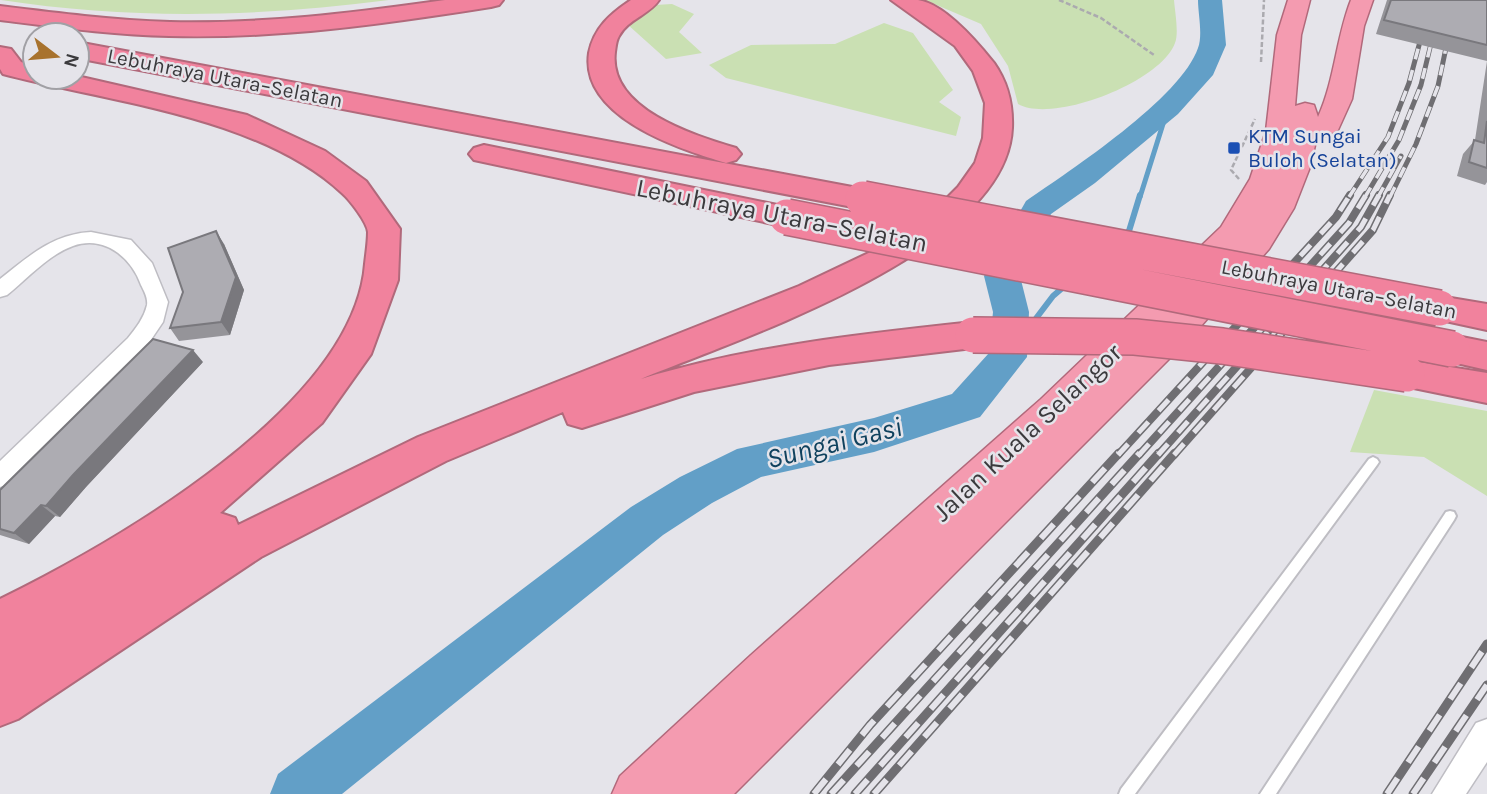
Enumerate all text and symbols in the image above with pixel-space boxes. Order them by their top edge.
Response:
north arrow [21,21,91,91]
street label: Lebuhraya Utara–Selatan [105,43,345,113]
text: N [59,51,84,70]
place label: KTM Sungai Buloh (Selatan) [1248,124,1397,172]
marker: KTM Sungai Buloh (Selatan) [1226,140,1242,156]
street label: Lebuhraya Utara–Selatan [634,172,930,259]
street label: Lebuhraya Utara–Selatan [1219,254,1459,324]
street label: Jalan Kuala Selangor [927,337,1128,528]
water label: Sungai Gasi [763,410,905,475]

